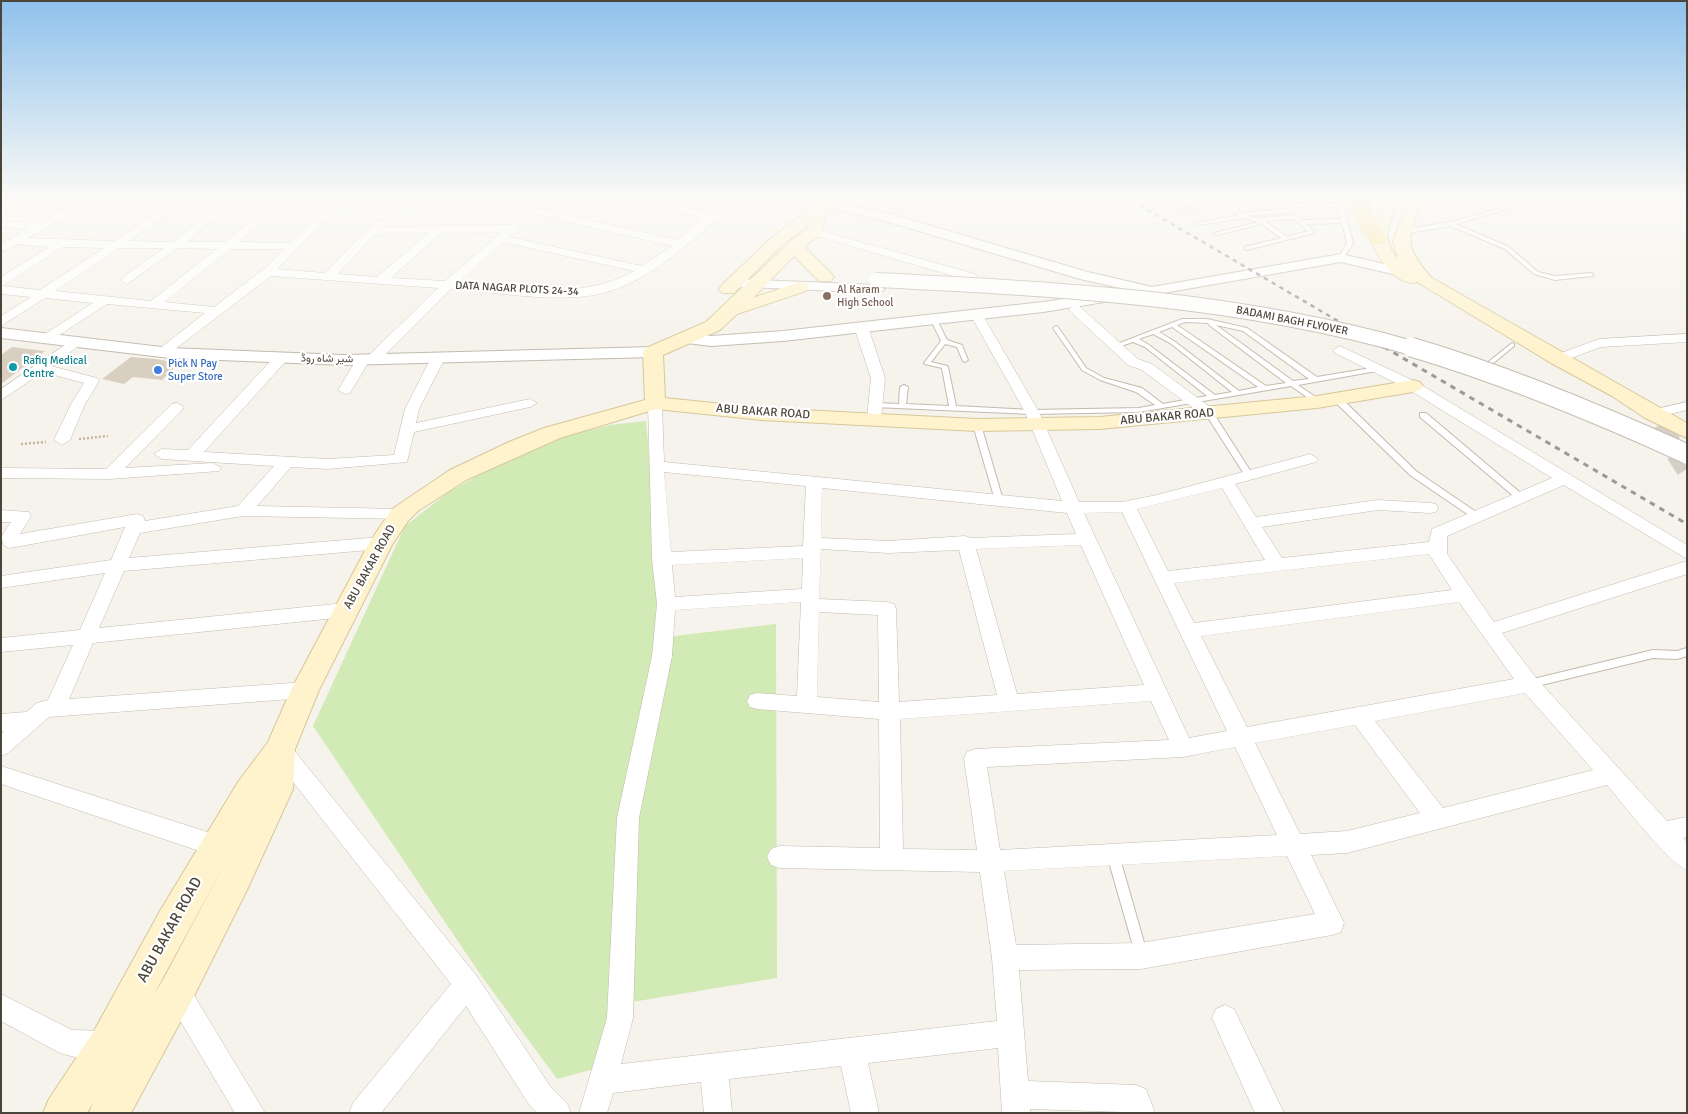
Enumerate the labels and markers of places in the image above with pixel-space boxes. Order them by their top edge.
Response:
place label: Al Karam High School [837,283,894,309]
marker: Al Karam High School [821,290,833,302]
place label: Rafiq Medical Centre [23,354,87,380]
place label: Pick N Pay Super Store [168,357,223,383]
marker: Rafiq Medical Centre [7,361,19,373]
marker: Pick N Pay Super Store [152,364,164,376]

